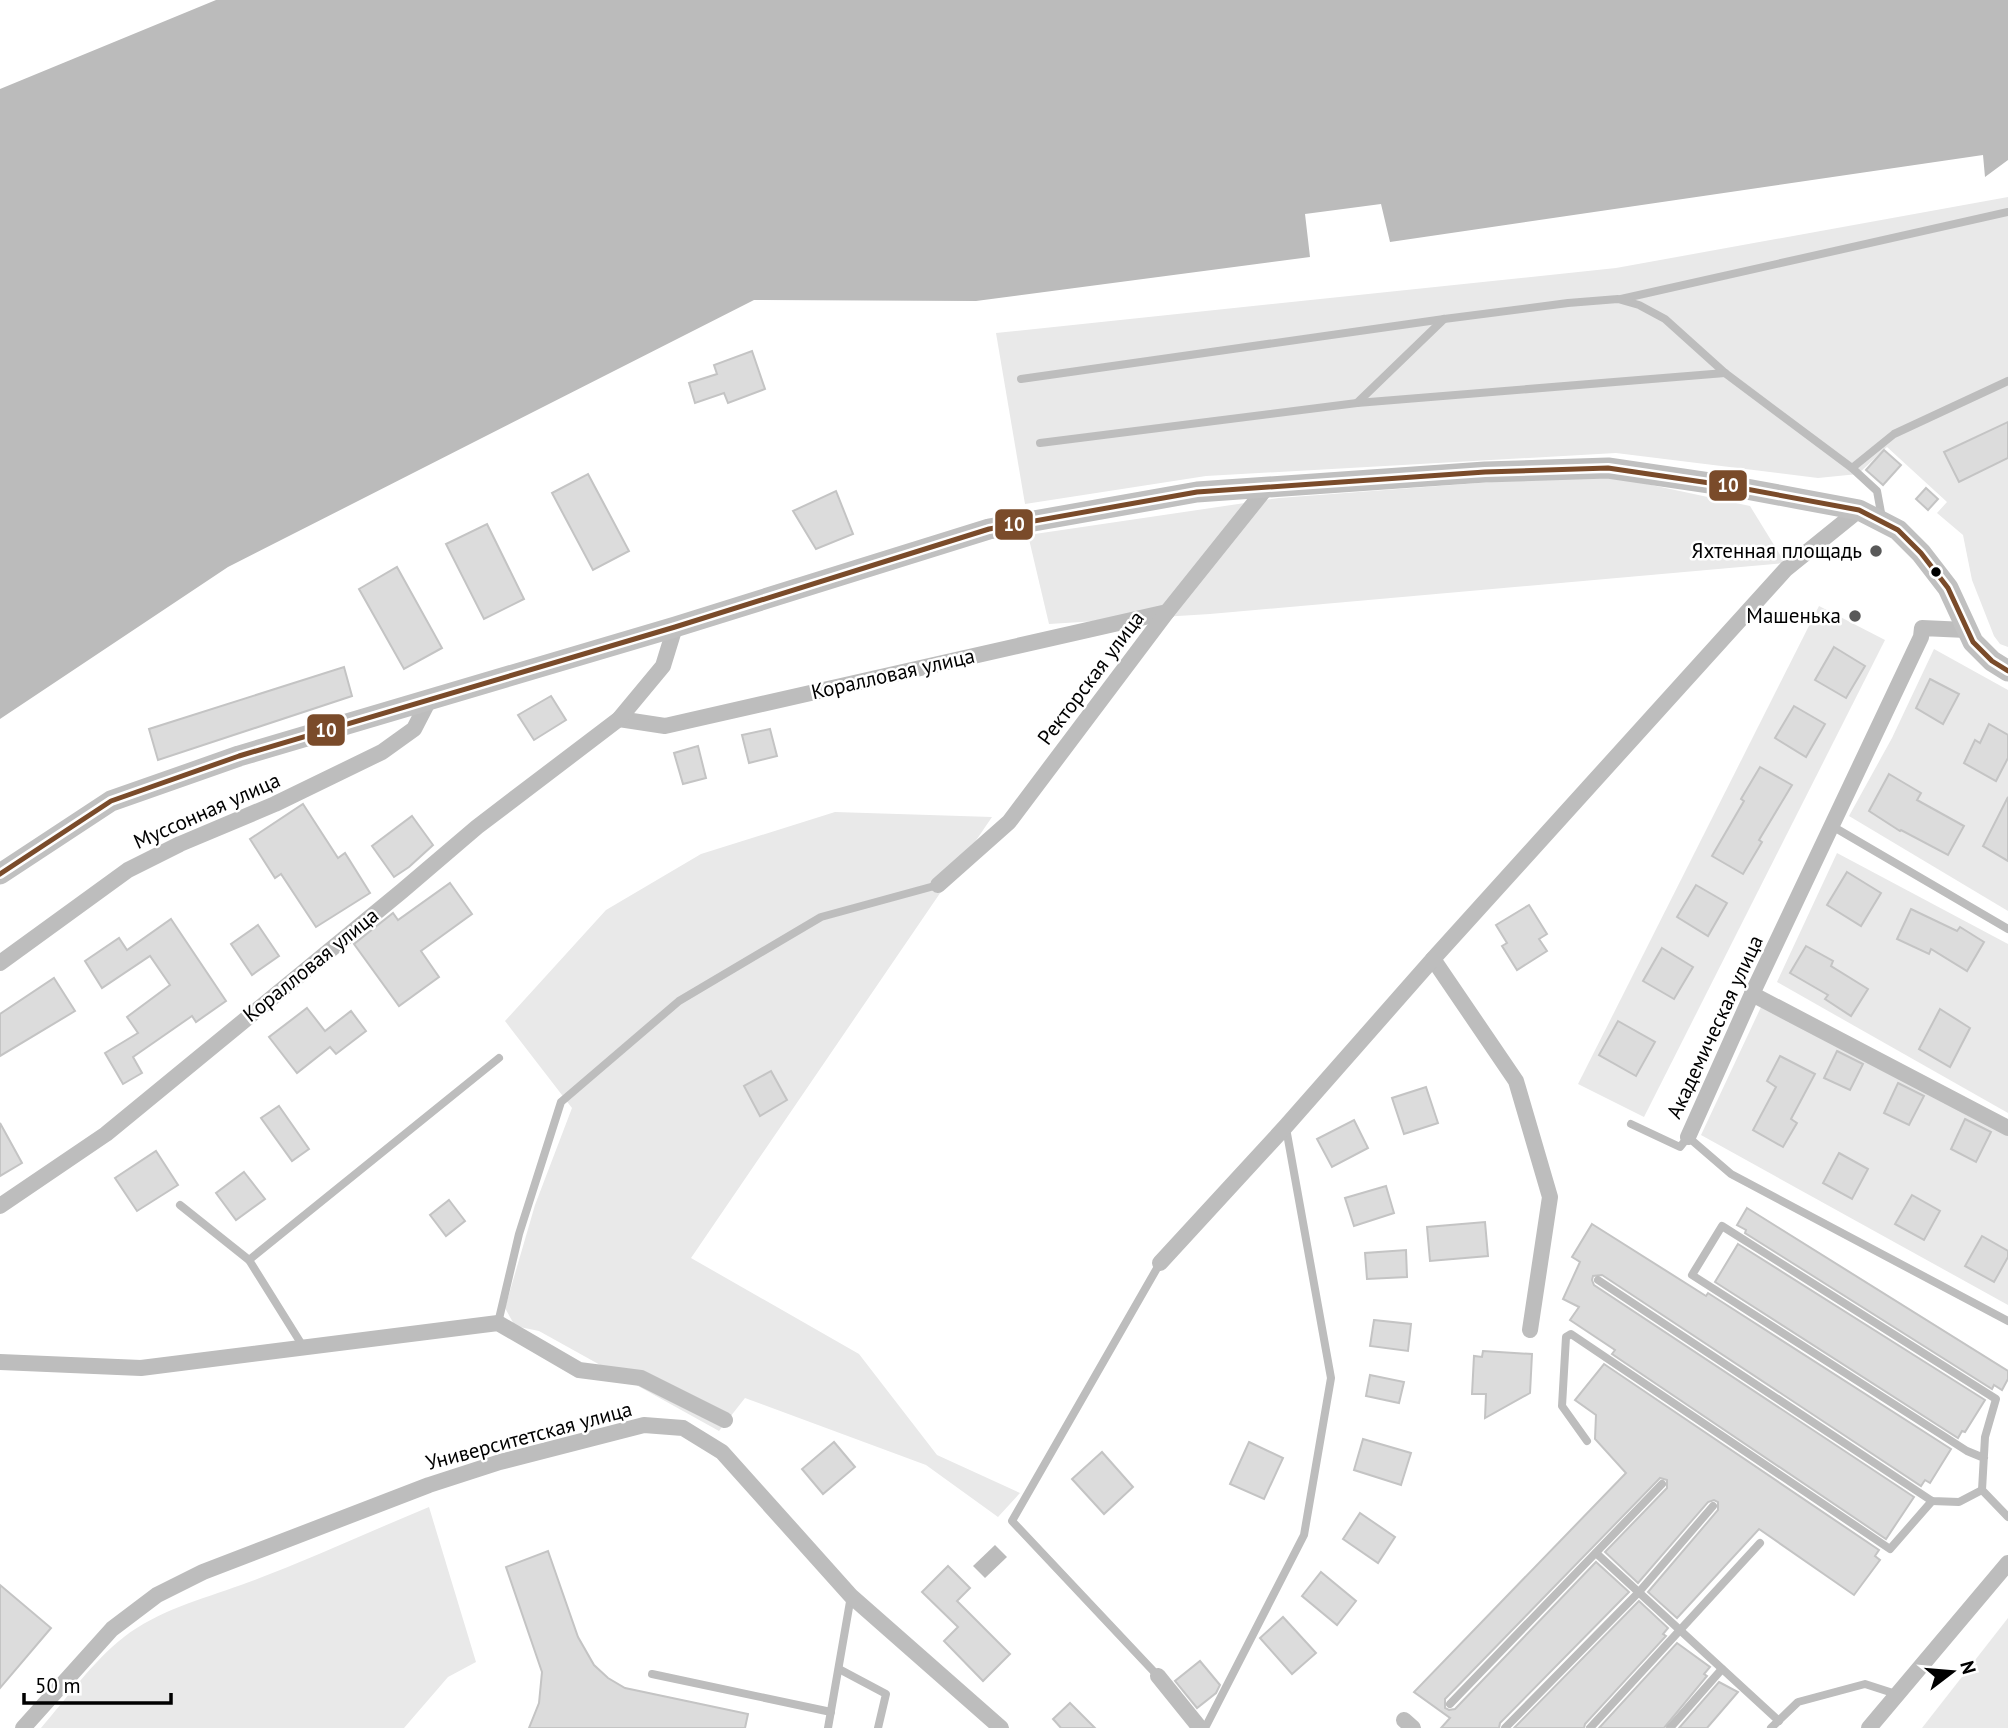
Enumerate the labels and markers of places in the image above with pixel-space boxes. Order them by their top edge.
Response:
place label: Яхтенная площадь [1691,537,1862,564]
marker: Яхтенная площадь [1868,543,1884,559]
unlabelled marker [1929,565,1943,579]
place label: Машенька [1746,602,1841,629]
marker: Машенька [1847,608,1863,624]

